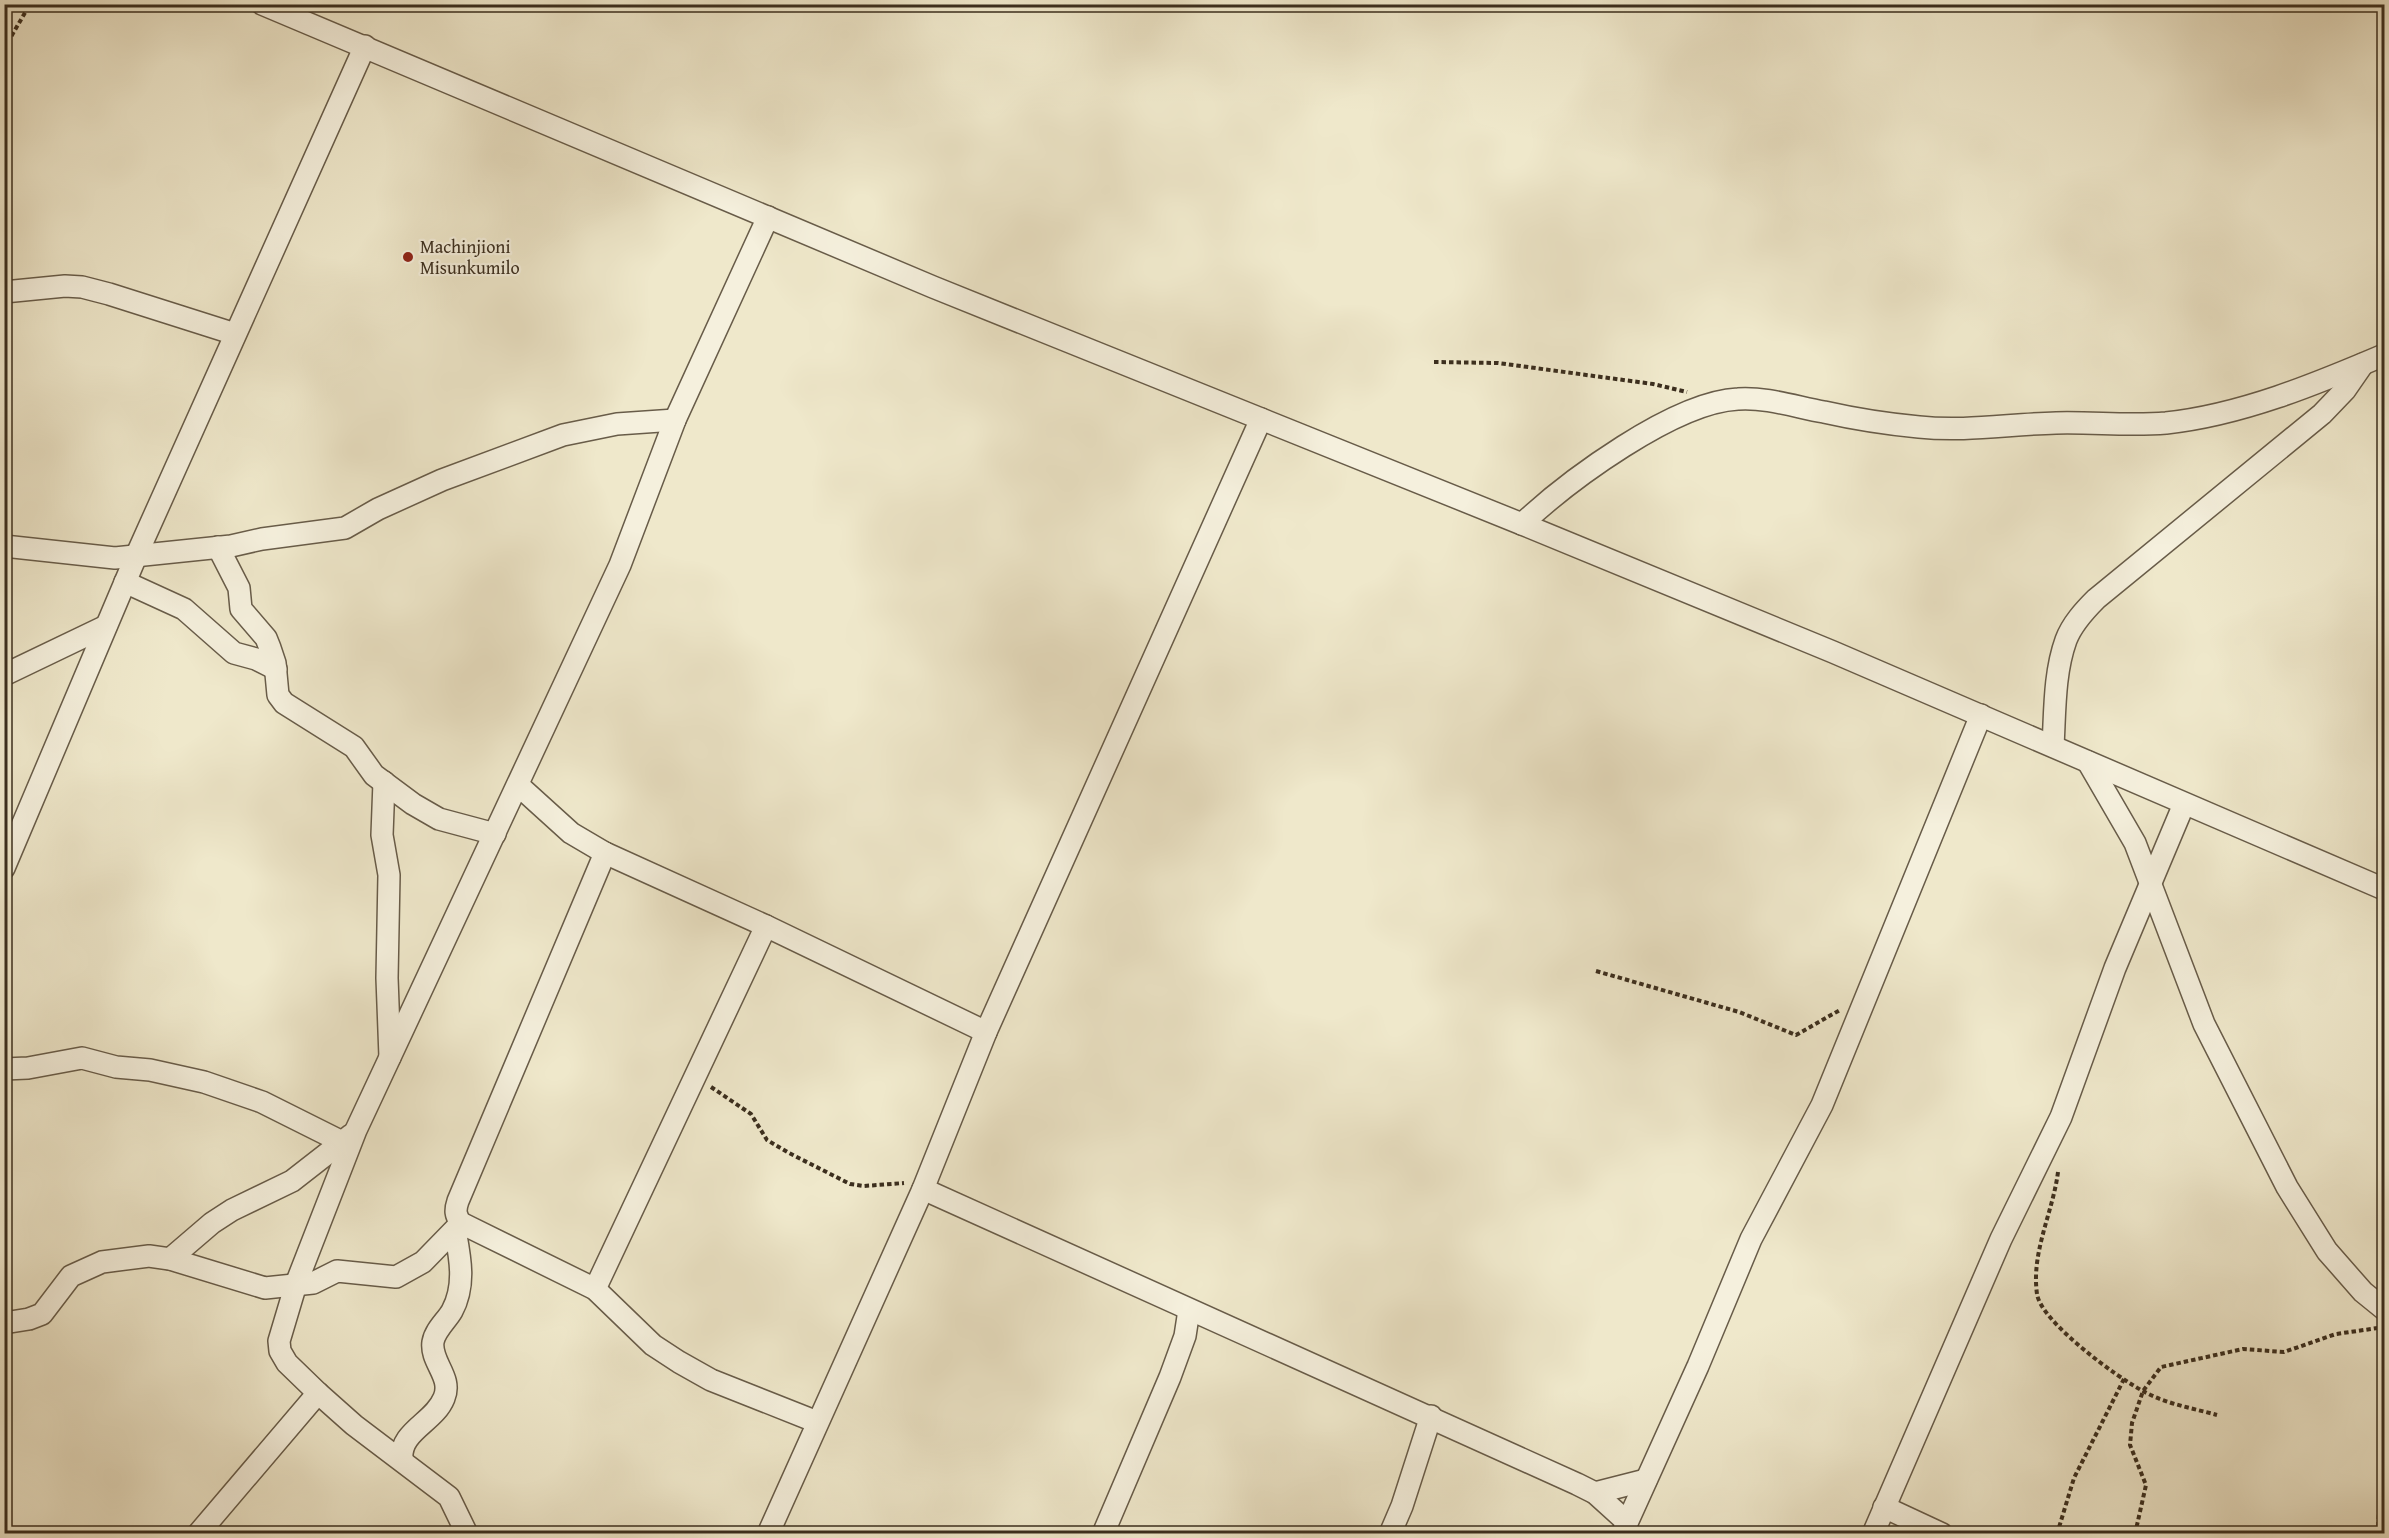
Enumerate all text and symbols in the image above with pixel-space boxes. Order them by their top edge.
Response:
place label: Machinjioni Misunkumilo [420,233,520,281]
marker: Machinjioni Misunkumilo [401,250,415,264]

